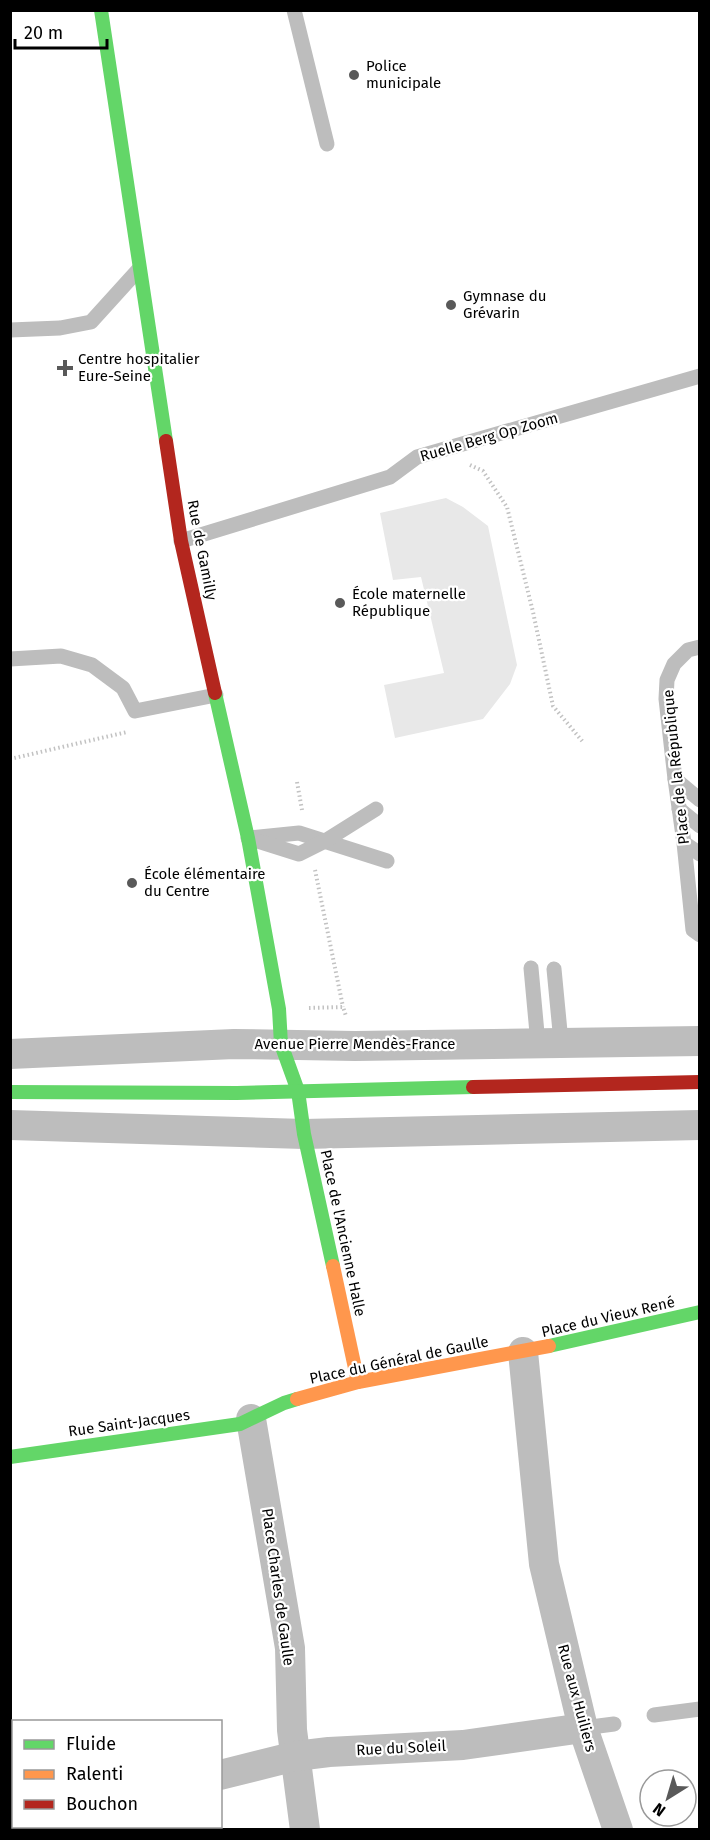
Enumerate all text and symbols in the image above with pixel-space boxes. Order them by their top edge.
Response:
scale bar [15,12,106,50]
text: 20 m [24,22,63,44]
place label: Police municipale [366,57,441,92]
marker: Police municipale [347,68,361,82]
place label: Gymnase du Grévarin [463,287,546,322]
marker: Gymnase du Grévarin [444,298,458,312]
place label: Centre hospitalier Eure-Seine [78,350,200,385]
marker: Centre hospitalier Eure-Seine [56,359,74,377]
street label: Ruelle Berg Op Zoom [418,409,560,465]
street label: Rue de Gamilly [183,498,221,602]
place label: École maternelle République [352,585,466,620]
marker: École maternelle République [333,596,347,610]
street label: Place de la République [659,689,693,845]
place label: École élémentaire du Centre [144,865,266,900]
marker: École élémentaire du Centre [125,876,139,890]
street label: Avenue Pierre Mendès-France [255,1035,455,1053]
street label: Place de l'Ancienne Halle [317,1148,369,1318]
street label: Place du Vieux René [539,1293,677,1341]
street label: Place du Général de Gaulle [308,1332,490,1388]
street label: Rue Saint-Jacques [67,1406,191,1440]
street label: Place Charles de Gaulle [258,1507,298,1667]
street label: Rue aux Huiliers [554,1642,600,1754]
legend [12,1720,222,1828]
text: Fluide [66,1733,116,1755]
street label: Rue du Soleil [356,1737,447,1759]
text: Ralenti [66,1763,123,1785]
north arrow [638,1768,698,1828]
text: Bouchon [66,1793,138,1815]
text: N [649,1799,669,1820]

